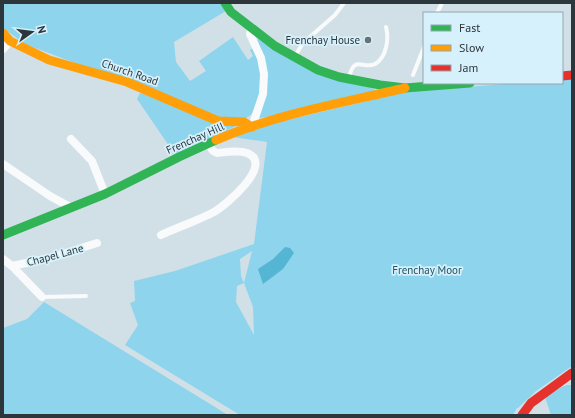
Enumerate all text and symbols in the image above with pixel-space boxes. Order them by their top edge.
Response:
north arrow [12,12,52,52]
legend [423,12,563,84]
text: Fast [459,20,480,35]
text: N [34,24,49,35]
place label: Frenchay House [285,33,360,47]
marker: Frenchay House [363,35,373,45]
text: Slow [459,40,484,55]
street label: Church Road [100,56,160,88]
text: Jam [458,60,478,75]
street label: Frenchay Hill [164,119,227,157]
street label: Chapel Lane [25,241,85,269]
park label: Frenchay Moor [392,263,462,277]

